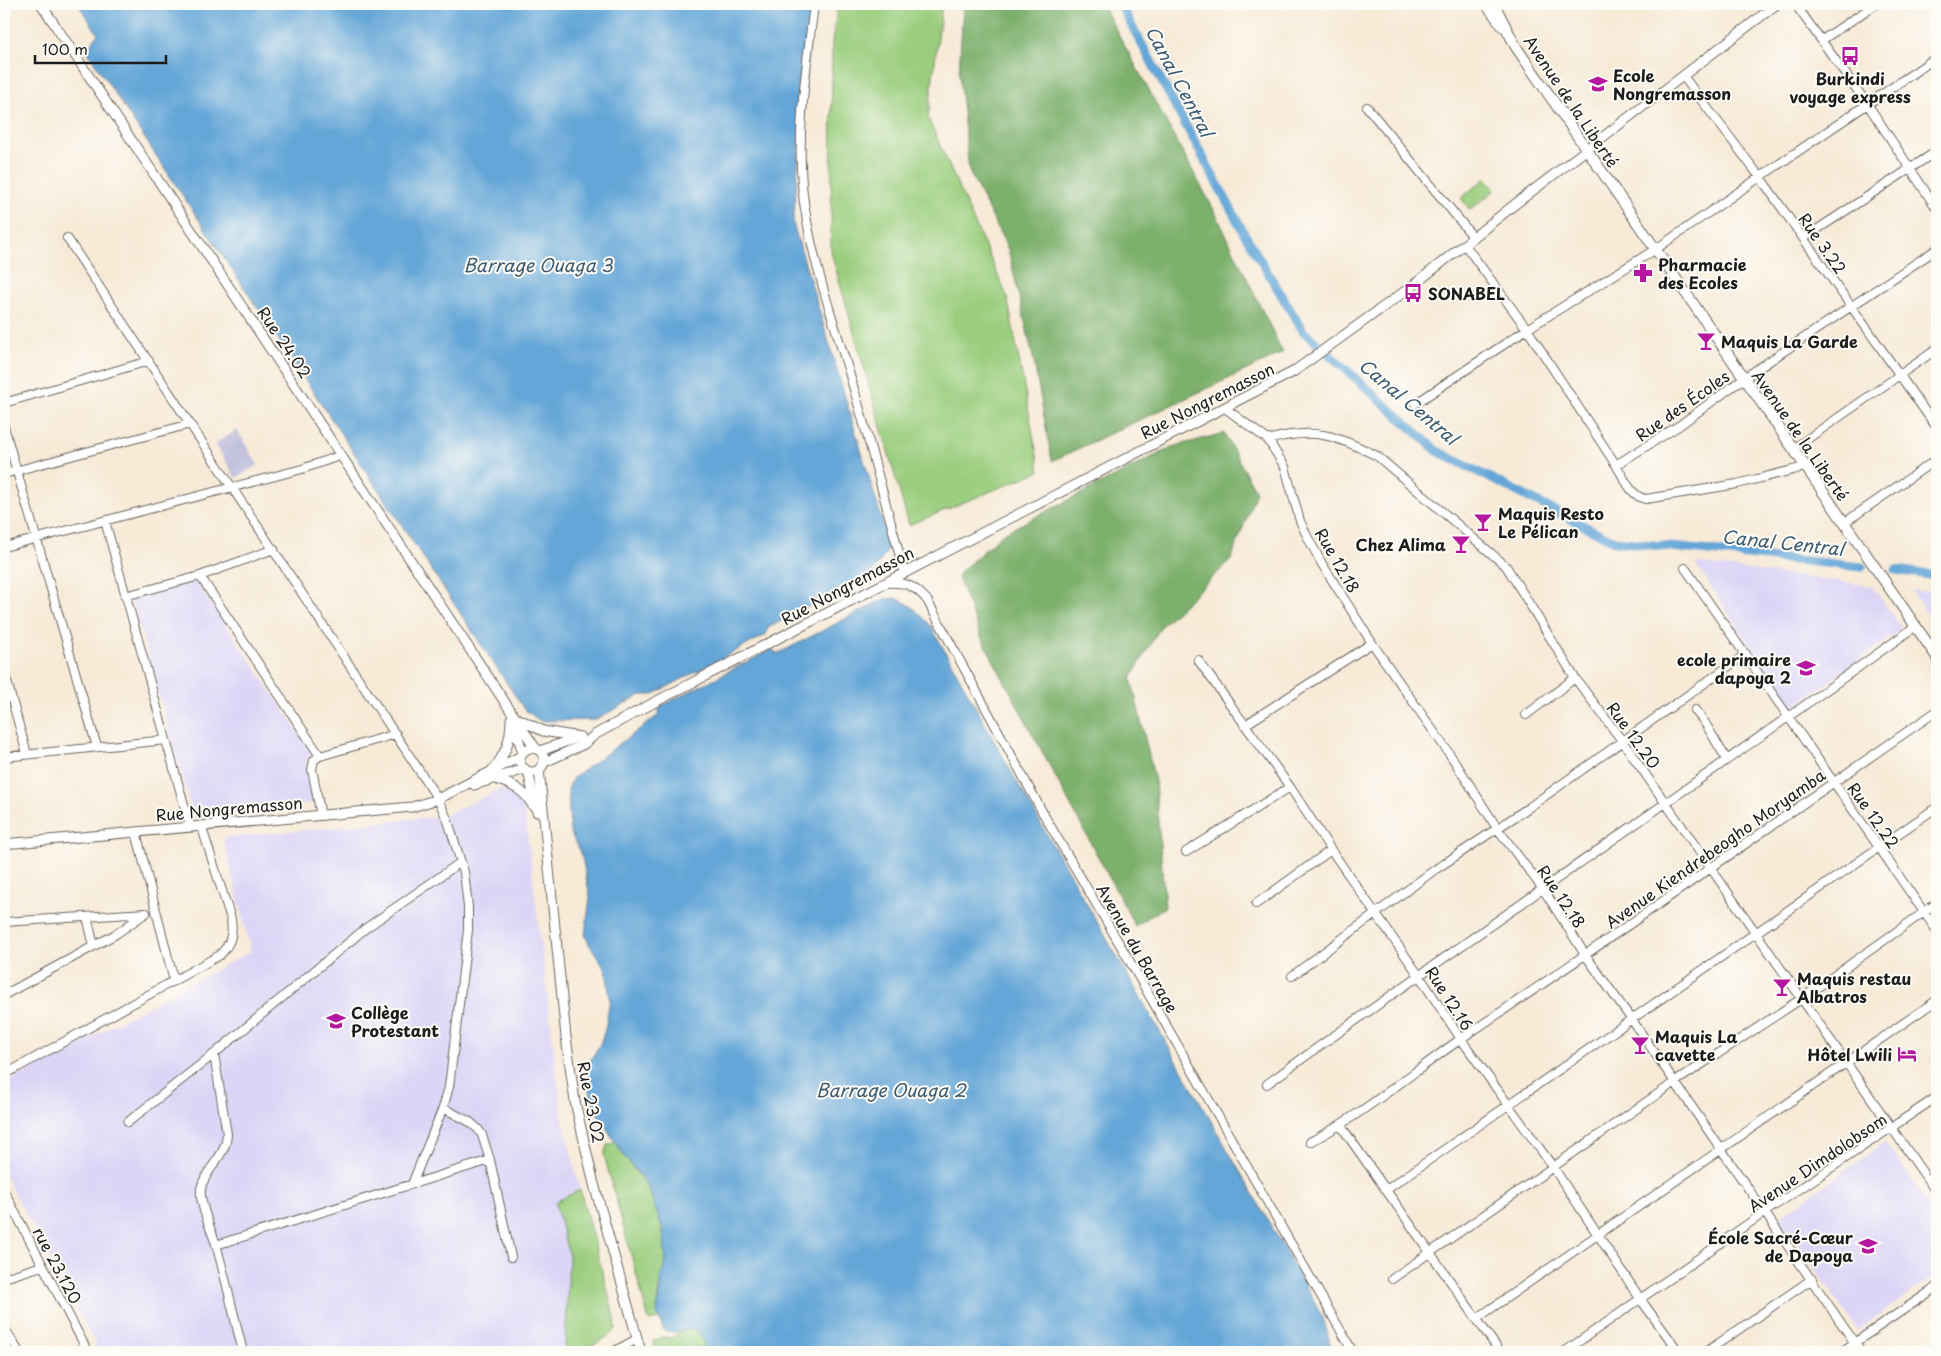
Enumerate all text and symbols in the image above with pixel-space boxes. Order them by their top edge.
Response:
water label: Canal Central [1139,21,1222,144]
street label: Avenue de la Liberté [1519,30,1625,172]
scale bar [35,32,166,64]
text: 100 m [42,37,88,60]
bus stop icon: Burkindi voyage express [1839,45,1861,67]
place label: Ecole Nongremasson [1613,63,1731,105]
place label: Burkindi voyage express [1789,66,1911,108]
school or university icon: Ecole Nongremasson [1587,73,1609,95]
street label: Rue 3.22 [1793,208,1853,278]
water label: Barrage Ouaga 3 [463,251,614,278]
place label: Pharmacie des Ecoles [1658,252,1747,294]
pharmacy icon: Pharmacie des Ecoles [1632,262,1654,284]
place label: SONABEL [1428,281,1505,305]
bus stop icon: SONABEL [1402,282,1424,304]
street label: Rue 24.02 [252,301,318,383]
place label: Maquis La Garde [1721,329,1858,353]
bar icon: Maquis La Garde [1695,330,1717,352]
water label: Canal Central [1353,351,1467,453]
street label: Rue Nongremasson [1136,356,1278,444]
street label: Rue des Écoles [1630,364,1734,446]
street label: Avenue de la Liberté [1747,365,1855,505]
place label: Maquis Resto Le Pélican [1498,501,1604,543]
bar icon: Maquis Resto Le Pélican [1472,511,1494,533]
water label: Canal Central [1721,522,1848,562]
street label: Rue 12.18 [1310,523,1366,597]
place label: Chez Alima [1356,532,1446,556]
bar icon: Chez Alima [1450,533,1472,555]
street label: Rue Nongremasson [776,540,918,630]
place label: ecole primaire dapoya 2 [1677,647,1791,689]
school or university icon: ecole primaire dapoya 2 [1795,657,1817,679]
street label: Rue 12.20 [1602,697,1666,773]
street label: Avenue Kiendrebeogho Moryamba [1600,763,1830,933]
street label: Rue 12.22 [1842,777,1906,853]
street label: Rue Nongremasson [154,790,304,826]
street label: Rue 12.18 [1532,860,1592,932]
street label: Avenue du Barrage [1091,879,1185,1017]
street label: Rue 12.16 [1420,961,1480,1035]
place label: Maquis restau Albatros [1796,966,1911,1008]
bar icon: Maquis restau Albatros [1771,976,1793,998]
place label: Collège Protestant [351,1000,439,1042]
school or university icon: Collège Protestant [325,1010,347,1032]
place label: Maquis La cavette [1655,1024,1738,1066]
bar icon: Maquis La cavette [1629,1034,1651,1056]
place label: Hôtel Lwili [1807,1042,1892,1066]
hotel icon: Hôtel Lwili [1896,1043,1918,1065]
street label: Rue 23.02 [572,1059,612,1145]
water label: Barrage Ouaga 2 [816,1076,967,1103]
street label: Avenue Dimdolobsom [1743,1106,1891,1218]
street label: rue 23.120 [28,1222,88,1308]
place label: École Sacré-Cœur de Dapoya [1708,1225,1854,1267]
school or university icon: École Sacré-Cœur de Dapoya [1857,1235,1879,1257]

